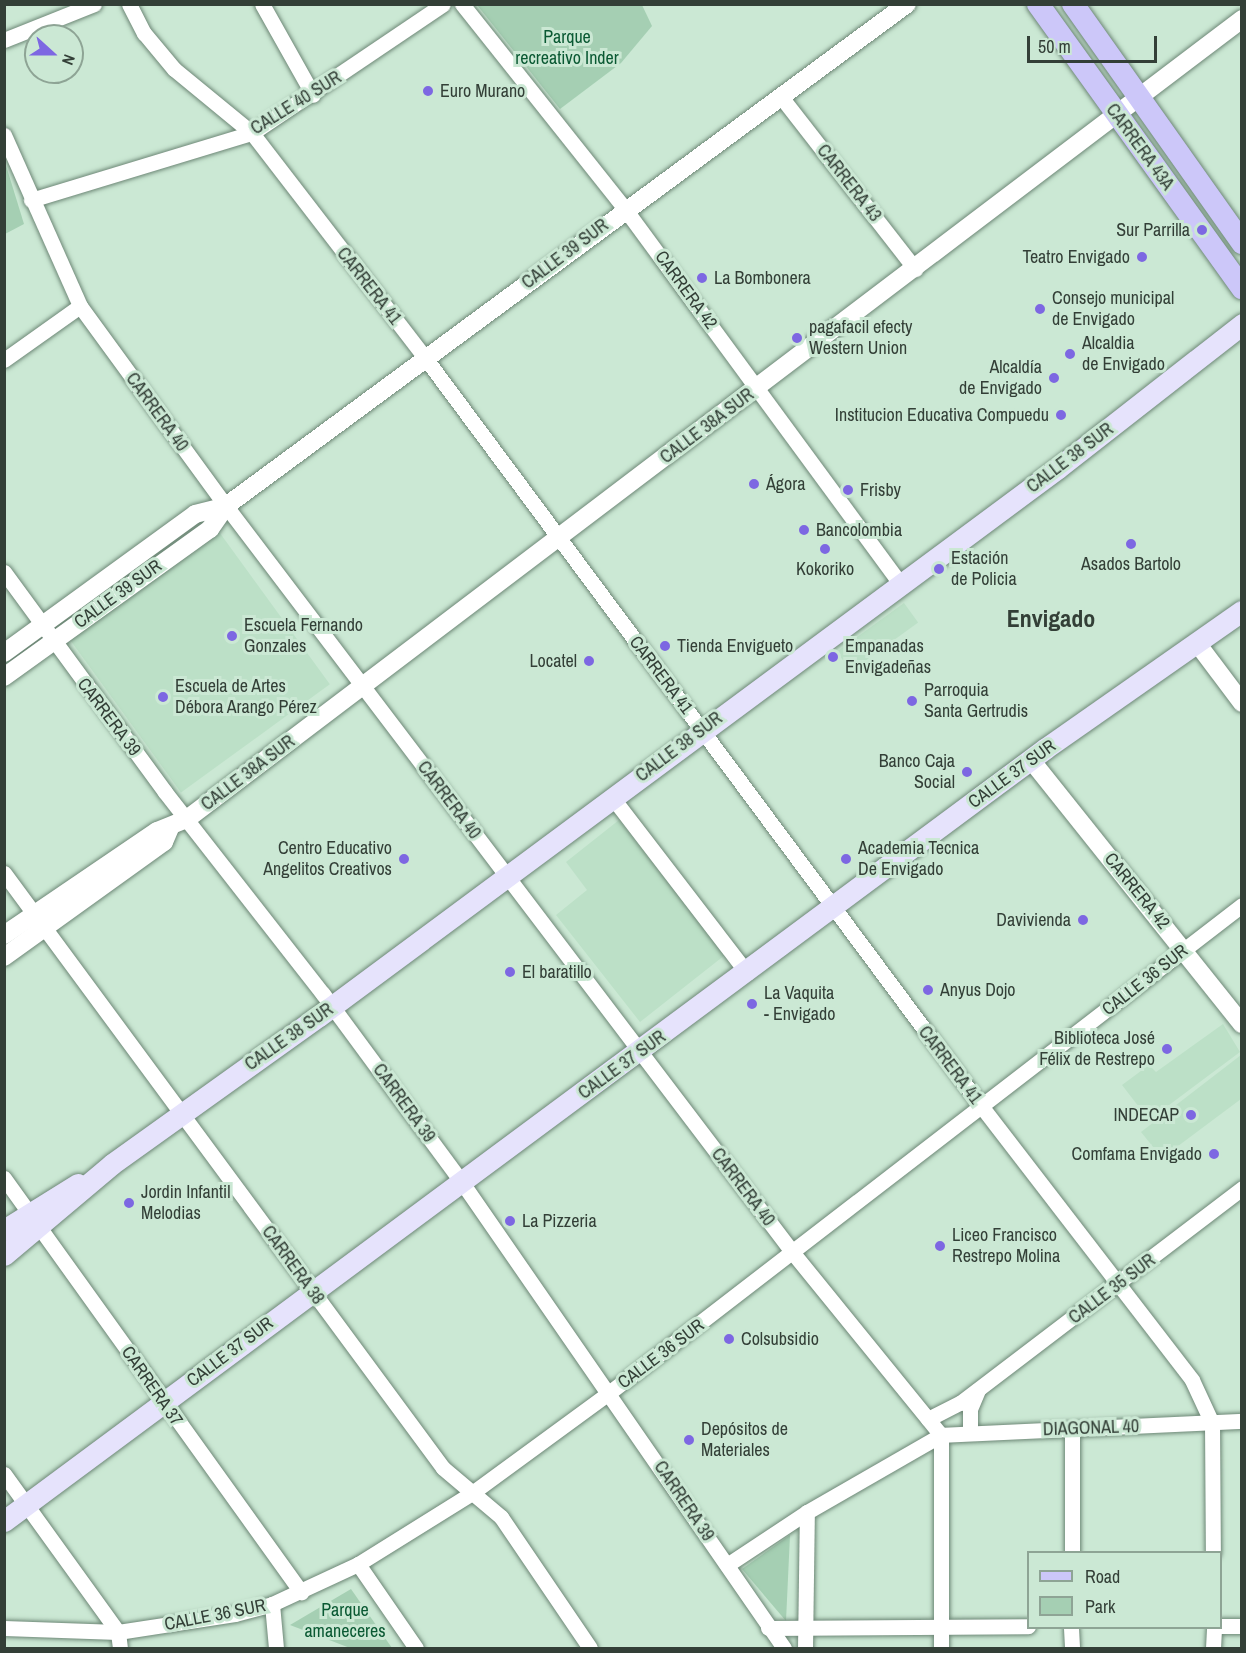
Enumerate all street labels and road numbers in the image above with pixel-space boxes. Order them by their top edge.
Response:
street label: CALLE 40 SUR [247,67,345,139]
street label: CARRERA 43A [1101,99,1179,195]
street label: CARRERA 43 [812,140,886,226]
street label: CALLE 39 SUR [518,215,612,293]
street label: CARRERA 41 [332,243,406,329]
street label: CARRERA 42 [650,246,722,334]
street label: CARRERA 40 [121,368,193,456]
street label: CALLE 38A SUR [656,384,758,468]
street label: CALLE 38 SUR [1023,419,1117,497]
street label: CALLE 39 SUR [70,555,166,633]
street label: CARRERA 41 [624,631,698,719]
street label: CARRERA 39 [72,673,146,761]
street label: CALLE 38 SUR [632,708,726,786]
street label: CALLE 38A SUR [197,731,299,815]
street label: CALLE 37 SUR [964,735,1060,813]
street label: CARRERA 40 [412,756,486,844]
street label: CARRERA 42 [1099,848,1175,934]
street label: CALLE 36 SUR [1098,940,1192,1020]
street label: CALLE 38 SUR [241,999,337,1075]
street label: CARRERA 41 [913,1021,987,1109]
street label: CALLE 37 SUR [574,1026,670,1104]
street label: CARRERA 39 [368,1059,440,1147]
street label: CARRERA 40 [706,1143,780,1231]
street label: CARRERA 38 [257,1221,329,1309]
street label: CALLE 35 SUR [1065,1250,1159,1328]
street label: CALLE 37 SUR [183,1313,277,1391]
street label: CALLE 36 SUR [614,1315,708,1393]
street label: CARRERA 37 [117,1342,187,1430]
street label: DIAGONAL 40 [1042,1416,1140,1440]
street label: CARRERA 39 [649,1457,719,1545]
street label: CALLE 36 SUR [163,1595,267,1635]

